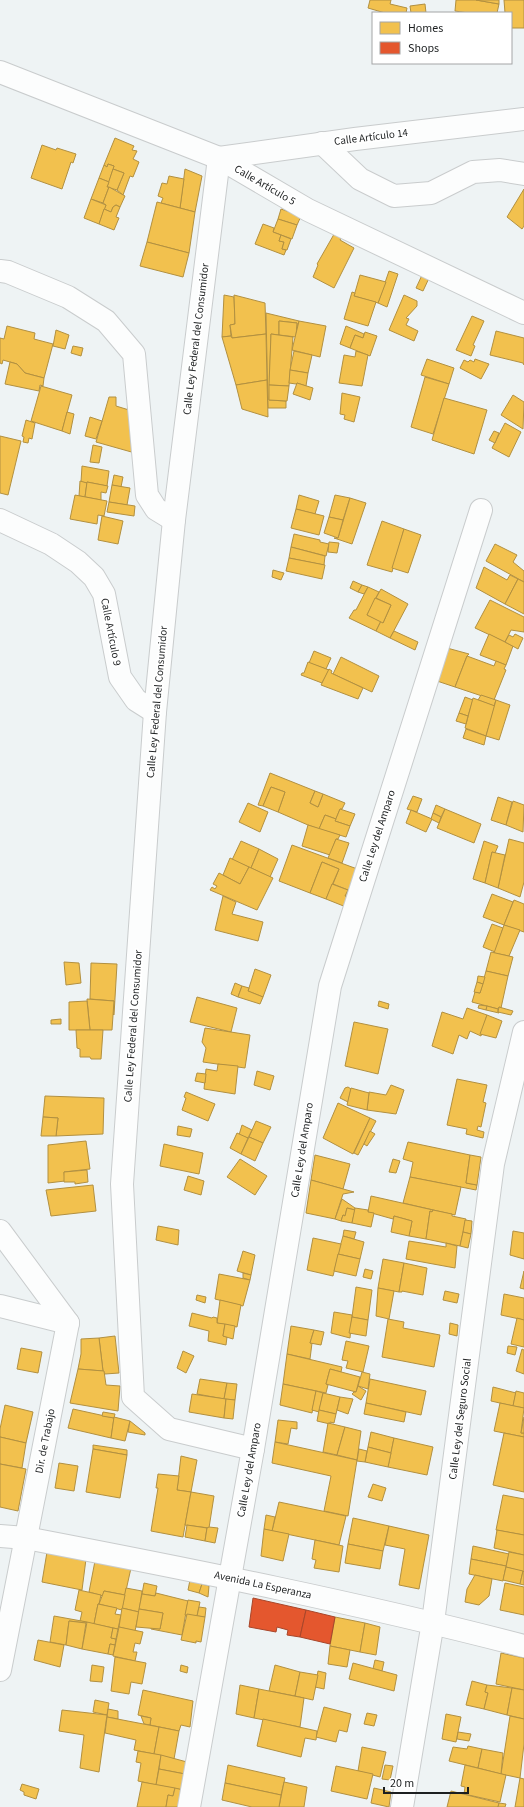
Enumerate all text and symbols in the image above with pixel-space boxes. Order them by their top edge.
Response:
legend [372,12,512,64]
text: Homes [408,20,443,37]
text: Shops [408,40,439,57]
street label: Calle Artículo 14 [333,125,409,149]
street label: Calle Artículo 5 [231,161,299,209]
street label: Calle Ley Federal del Consumidor [179,262,213,416]
street label: Calle Artículo 9 [97,597,125,667]
street label: Calle Ley Federal del Consumidor [143,625,171,779]
street label: Calle Ley del Amparo [355,788,399,884]
street label: Calle Ley Federal del Consumidor [120,949,146,1103]
street label: Calle Ley del Amparo [287,1101,317,1199]
street label: Calle Ley del Seguro Social [445,1357,475,1481]
street label: Dir. de Trabajo [31,1407,59,1475]
street label: Calle Ley del Amparo [233,1421,265,1519]
street label: Avenida La Esperanza [213,1567,313,1603]
scale bar [384,1769,468,1795]
text: 20 m [390,1775,414,1792]

